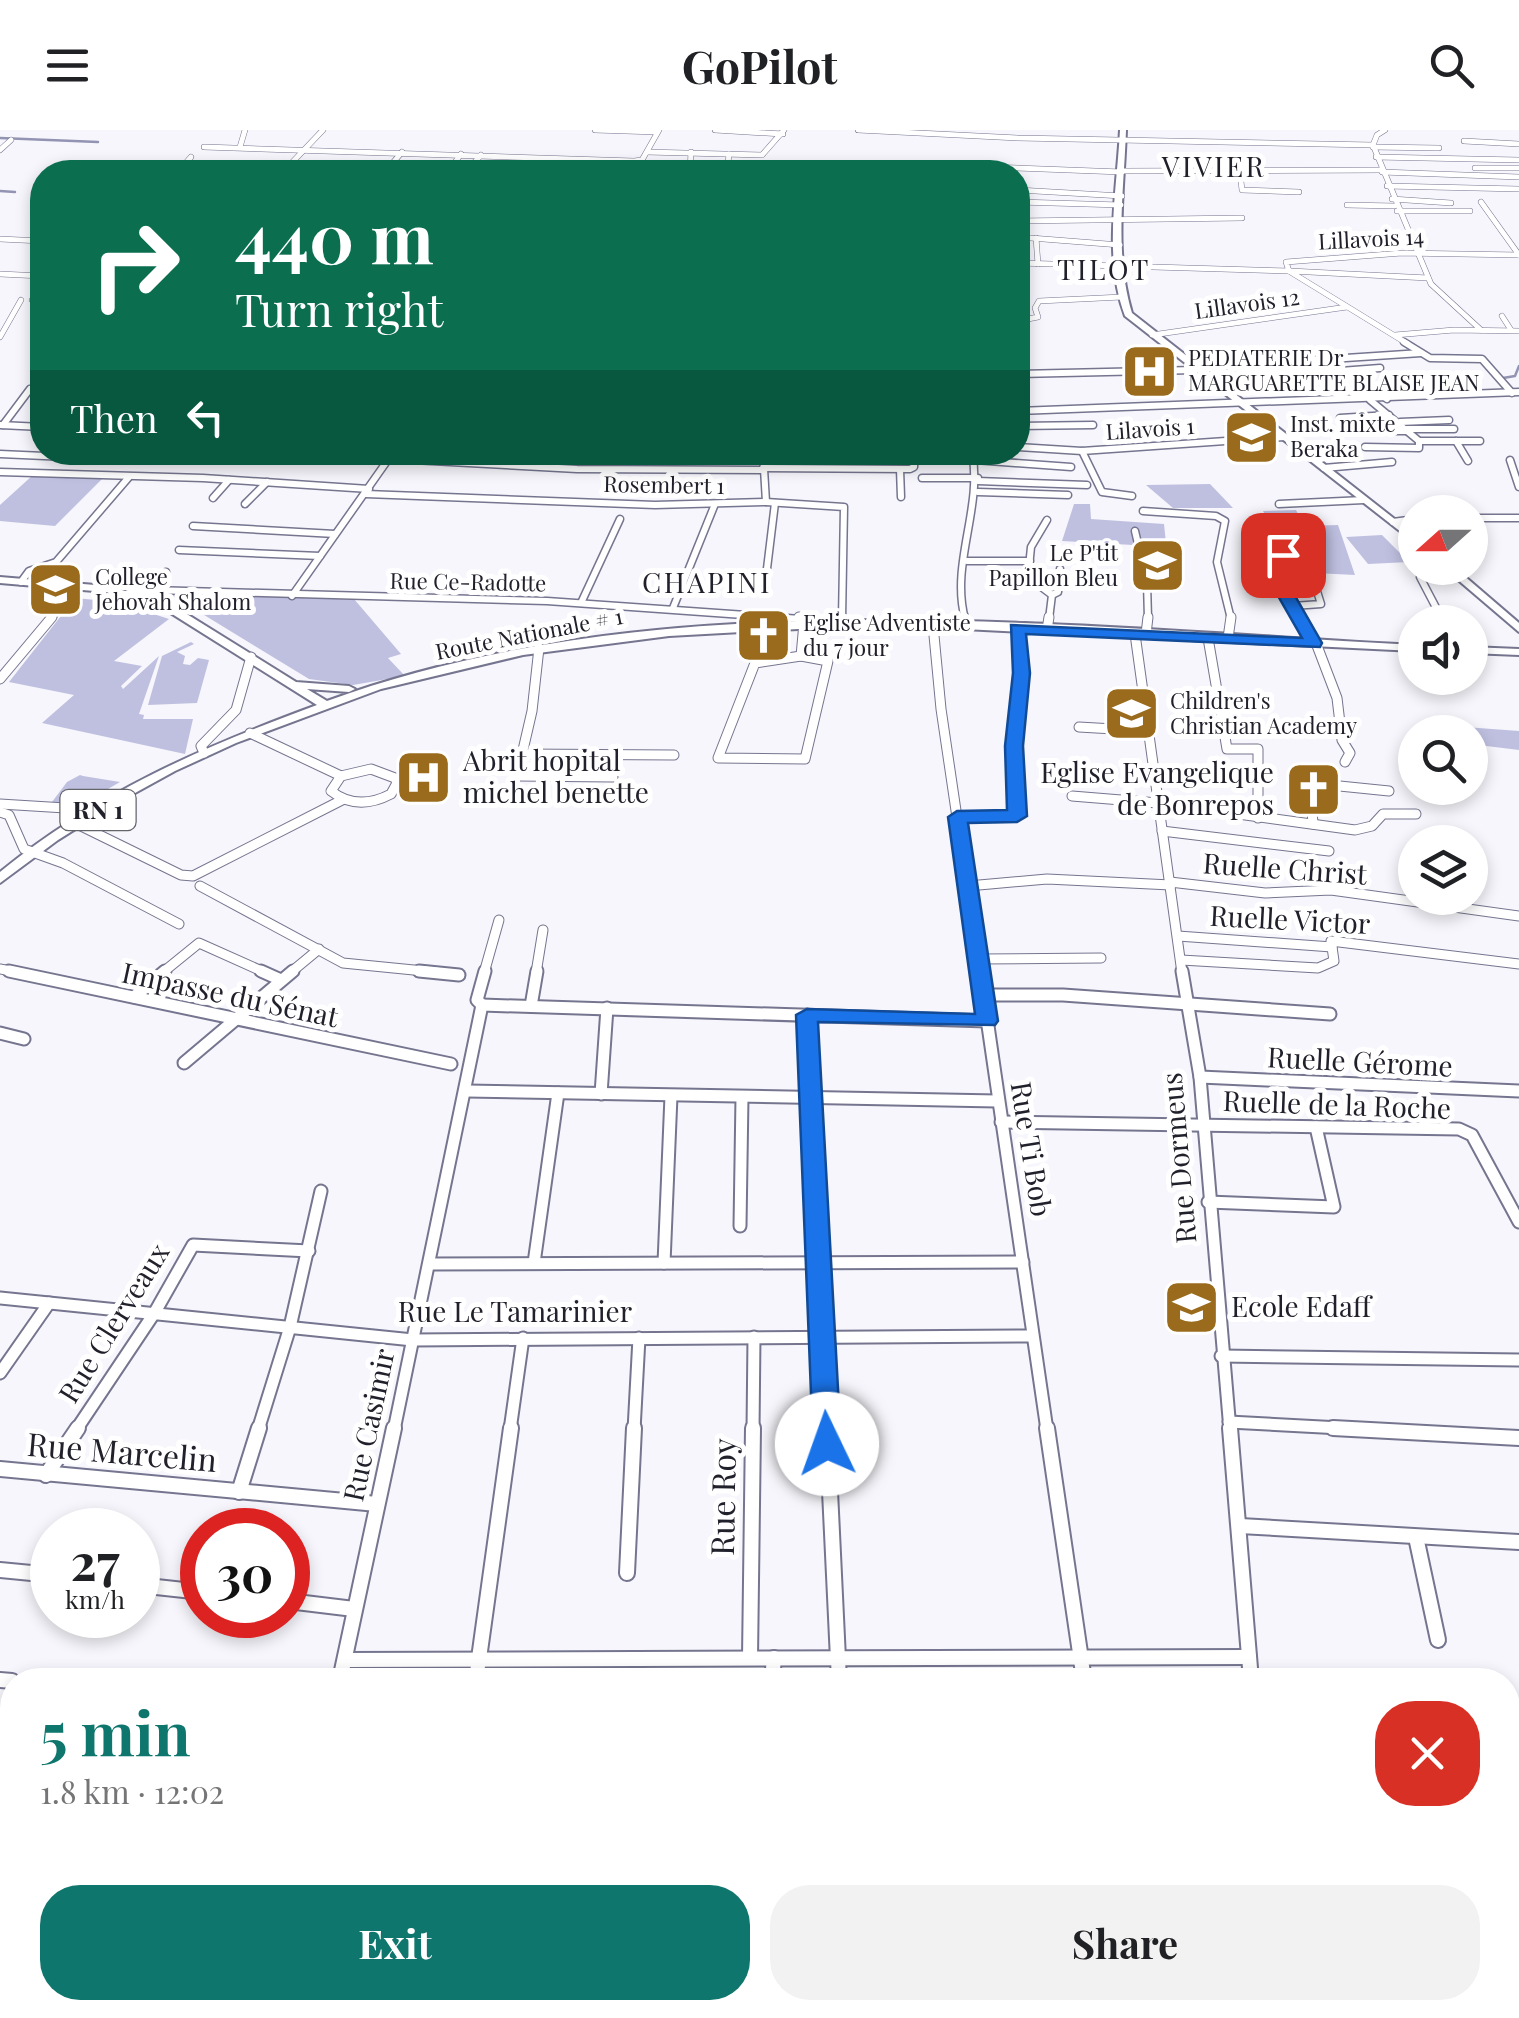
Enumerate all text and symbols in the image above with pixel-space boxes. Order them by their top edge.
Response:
text: GoPilot [682,35,837,95]
icon: menu [40,38,95,93]
icon: search [1424,38,1479,93]
district label: VIVIER [1161,147,1266,184]
text: 440 m [235,188,434,282]
icon: right [70,200,200,330]
street label: Lillavois 14 [1317,220,1425,256]
district label: TILOT [1057,250,1151,287]
text: Turn right [235,278,443,338]
street label: Lillavois 12 [1192,281,1301,325]
hospital icon: PEDIATERIE Dr MARGUARETTE BLAISE JEAN [1119,341,1179,401]
place label: PEDIATERIE Dr MARGUARETTE BLAISE JEAN [1188,342,1480,397]
icon: left [178,390,233,445]
text: Then [70,392,158,443]
school or university icon: Inst. mixte Beraka [1221,407,1281,467]
place label: Inst. mixte Beraka [1290,408,1396,463]
street label: Lilavois 1 [1104,410,1195,446]
street label: Rosembert 1 [603,468,725,500]
north arrow [1398,495,1488,585]
map controls [1398,495,1488,915]
pin [1241,513,1326,598]
icon: arrive [1256,528,1311,583]
school or university icon: Le P'tit Papillon Bleu [1127,536,1187,596]
place label: Le P'tit Papillon Bleu [989,537,1119,592]
school or university icon: College Jehovah Shalom [26,560,86,620]
place label: College Jehovah Shalom [94,561,252,616]
district label: CHAPINI [642,563,772,600]
street label: Rue Ce-Radotte [389,565,547,597]
street label: Route Nationale # 1 [433,600,625,666]
button: sound [1398,605,1488,695]
church icon: Eglise Adventiste du 7 jour [734,606,794,666]
place label: Eglise Adventiste du 7 jour [803,607,971,662]
school or university icon: Children's Christian Academy [1101,684,1161,744]
place label: Children's Christian Academy [1170,685,1357,740]
button: search [1398,715,1488,805]
place label: Abrit hopital michel benette [462,741,649,810]
hospital icon: Abrit hopital michel benette [394,747,454,807]
place label: Eglise Evangelique de Bonrepos [1040,753,1274,822]
church icon: Eglise Evangelique de Bonrepos [1283,759,1343,819]
road number: RN 1 [61,790,136,830]
button: layers [1398,825,1488,915]
street label: Ruelle Christ [1202,843,1369,892]
street label: Ruelle Victor [1209,896,1372,941]
street label: Impasse du Sénat [119,953,343,1035]
street label: Ruelle Gérome [1266,1037,1454,1084]
street label: Rue Dormeus [1152,1071,1203,1245]
street label: Rue Ti Bob [1004,1079,1061,1219]
street label: Ruelle de la Roche [1222,1081,1452,1126]
street label: Rue Clerveaux [49,1235,177,1409]
school or university icon: Ecole Edaff [1162,1277,1222,1337]
place label: Ecole Edaff [1231,1287,1374,1324]
street label: Rue Le Tamarinier [398,1292,633,1329]
street label: Rue Casimir [333,1345,402,1504]
position arrow [775,1392,879,1496]
street label: Rue Marcelin [26,1421,219,1480]
street label: Rue Roy [699,1438,744,1556]
speed limit sign: 30 [180,1508,310,1638]
text: 27 [71,1527,119,1594]
text: km/h [65,1582,125,1615]
text: 5 min [40,1691,191,1771]
button: close [1375,1701,1480,1806]
text: 1.8 km · 12:02 [40,1769,224,1812]
button: Exit [40,1885,750,2000]
button: Share [770,1885,1480,2000]

